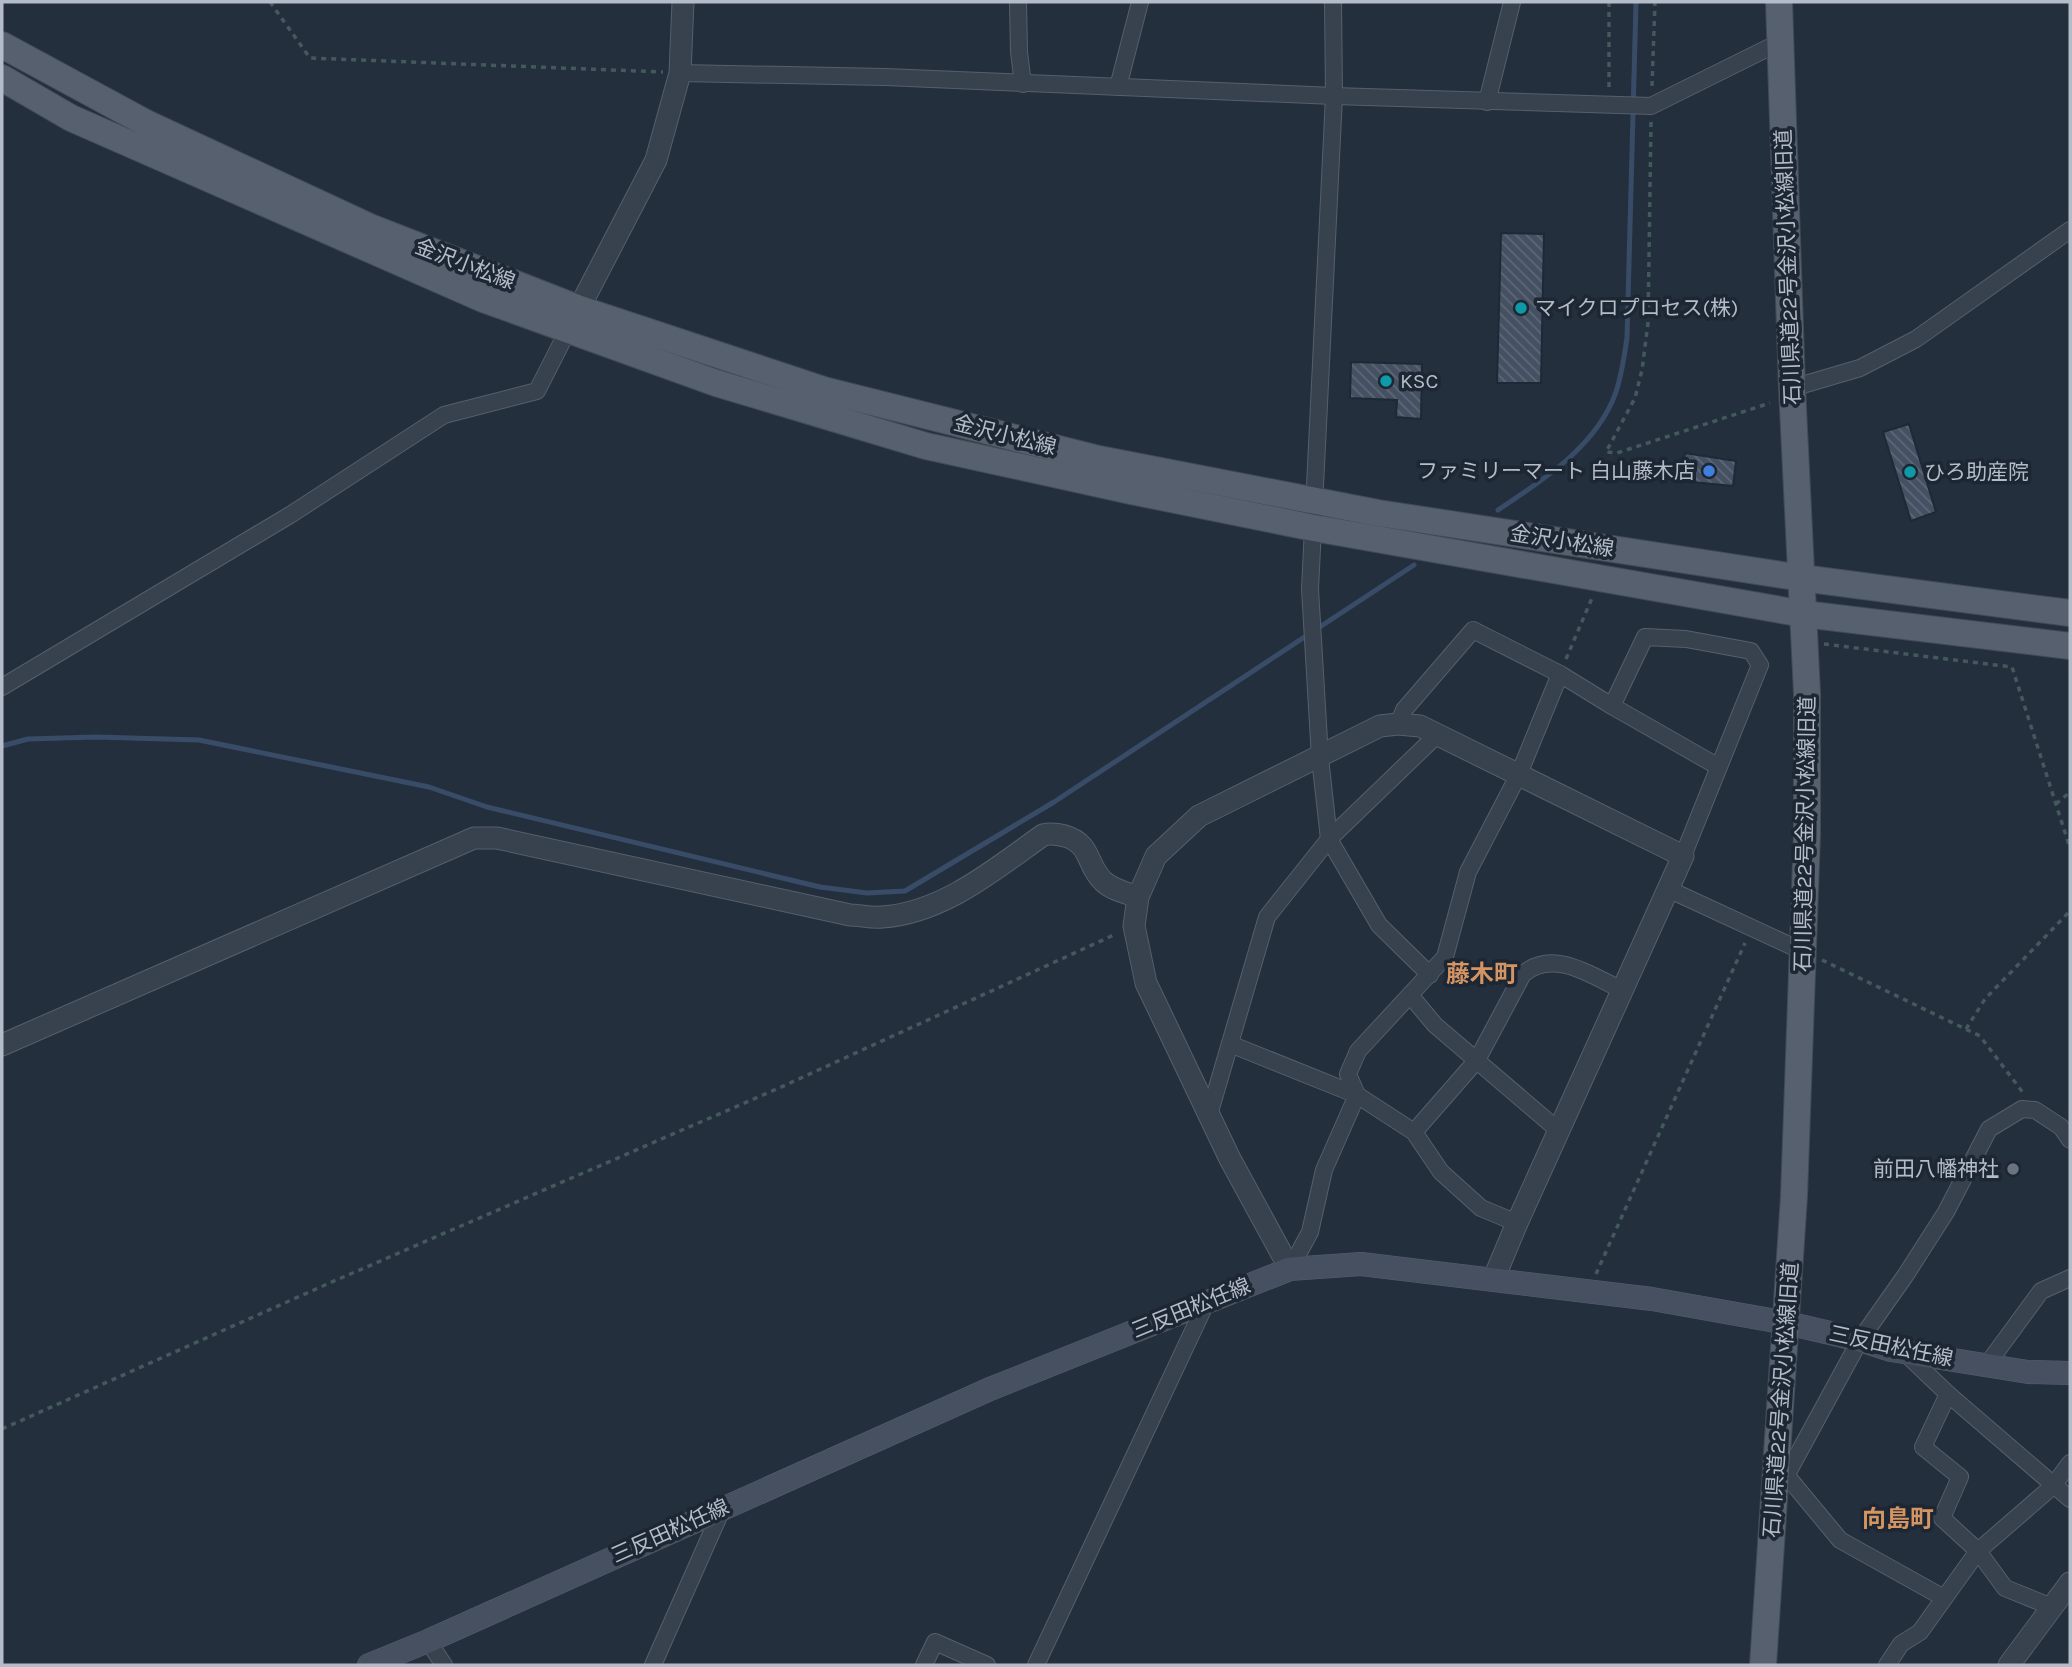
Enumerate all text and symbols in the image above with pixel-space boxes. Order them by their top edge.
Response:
street label: 石川県道22号金沢小松線旧道 [1771,128,1805,406]
street label: 金沢小松線 [412,234,518,294]
place label: マイクロプロセス(株) [1535,296,1739,320]
marker: マイクロプロセス(株) [1513,300,1529,316]
place label: KSC [1400,369,1438,393]
marker: KSC [1378,373,1394,389]
street label: 金沢小松線 [951,411,1059,459]
place label: ファミリーマート 白山藤木店 [1417,459,1695,483]
place label: ひろ助産院 [1924,460,2029,484]
marker: ファミリーマート 白山藤木店 [1701,463,1717,479]
marker: ひろ助産院 [1902,464,1918,480]
street label: 金沢小松線 [1508,521,1616,561]
street label: 石川県道22号金沢小松線旧道 [1791,696,1819,972]
district label: 藤木町 [1446,960,1518,988]
place label: 前田八幡神社 [1873,1157,1999,1181]
marker: 前田八幡神社 [2005,1161,2021,1177]
street label: 石川県道22号金沢小松線旧道 [1759,1261,1803,1539]
street label: 三反田松任線 [1128,1273,1254,1343]
street label: 三反田松任線 [1827,1321,1955,1371]
street label: 三反田松任線 [608,1494,732,1568]
district label: 向島町 [1862,1505,1934,1533]

